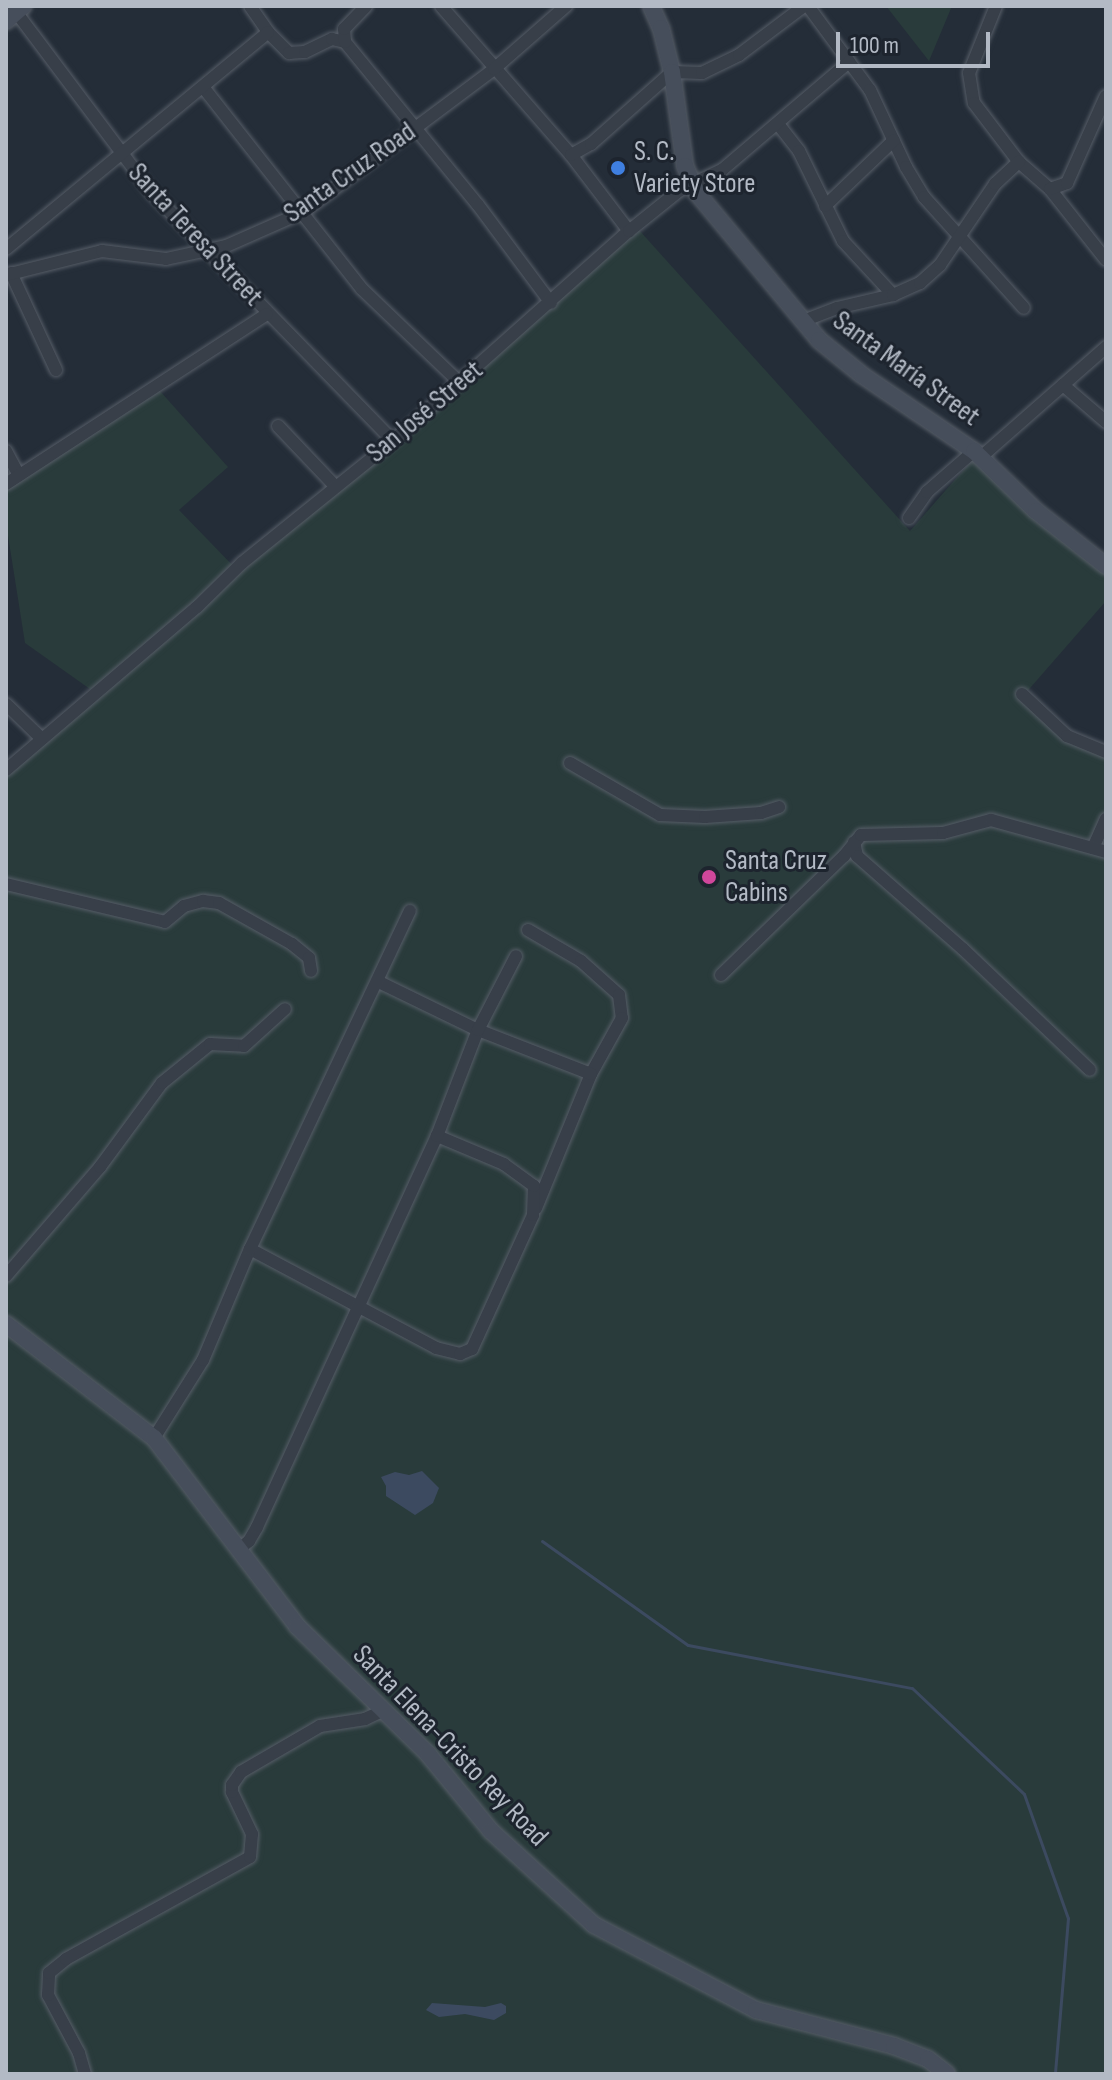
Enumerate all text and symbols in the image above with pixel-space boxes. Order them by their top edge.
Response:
scale bar [840,16,994,66]
text: 100 m [850,31,899,60]
street label: Santa Cruz Road [278,115,422,231]
place label: S. C. Variety Store [634,135,756,201]
street label: Santa Teresa Street [120,157,270,313]
marker: S. C. Variety Store [609,159,627,177]
street label: Santa María Street [826,304,986,434]
street label: San José Street [360,354,490,470]
place label: Santa Cruz Cabins [725,844,827,910]
marker: Santa Cruz Cabins [700,868,718,886]
street label: Santa Elena-Cristo Rey Road [345,1639,555,1853]

